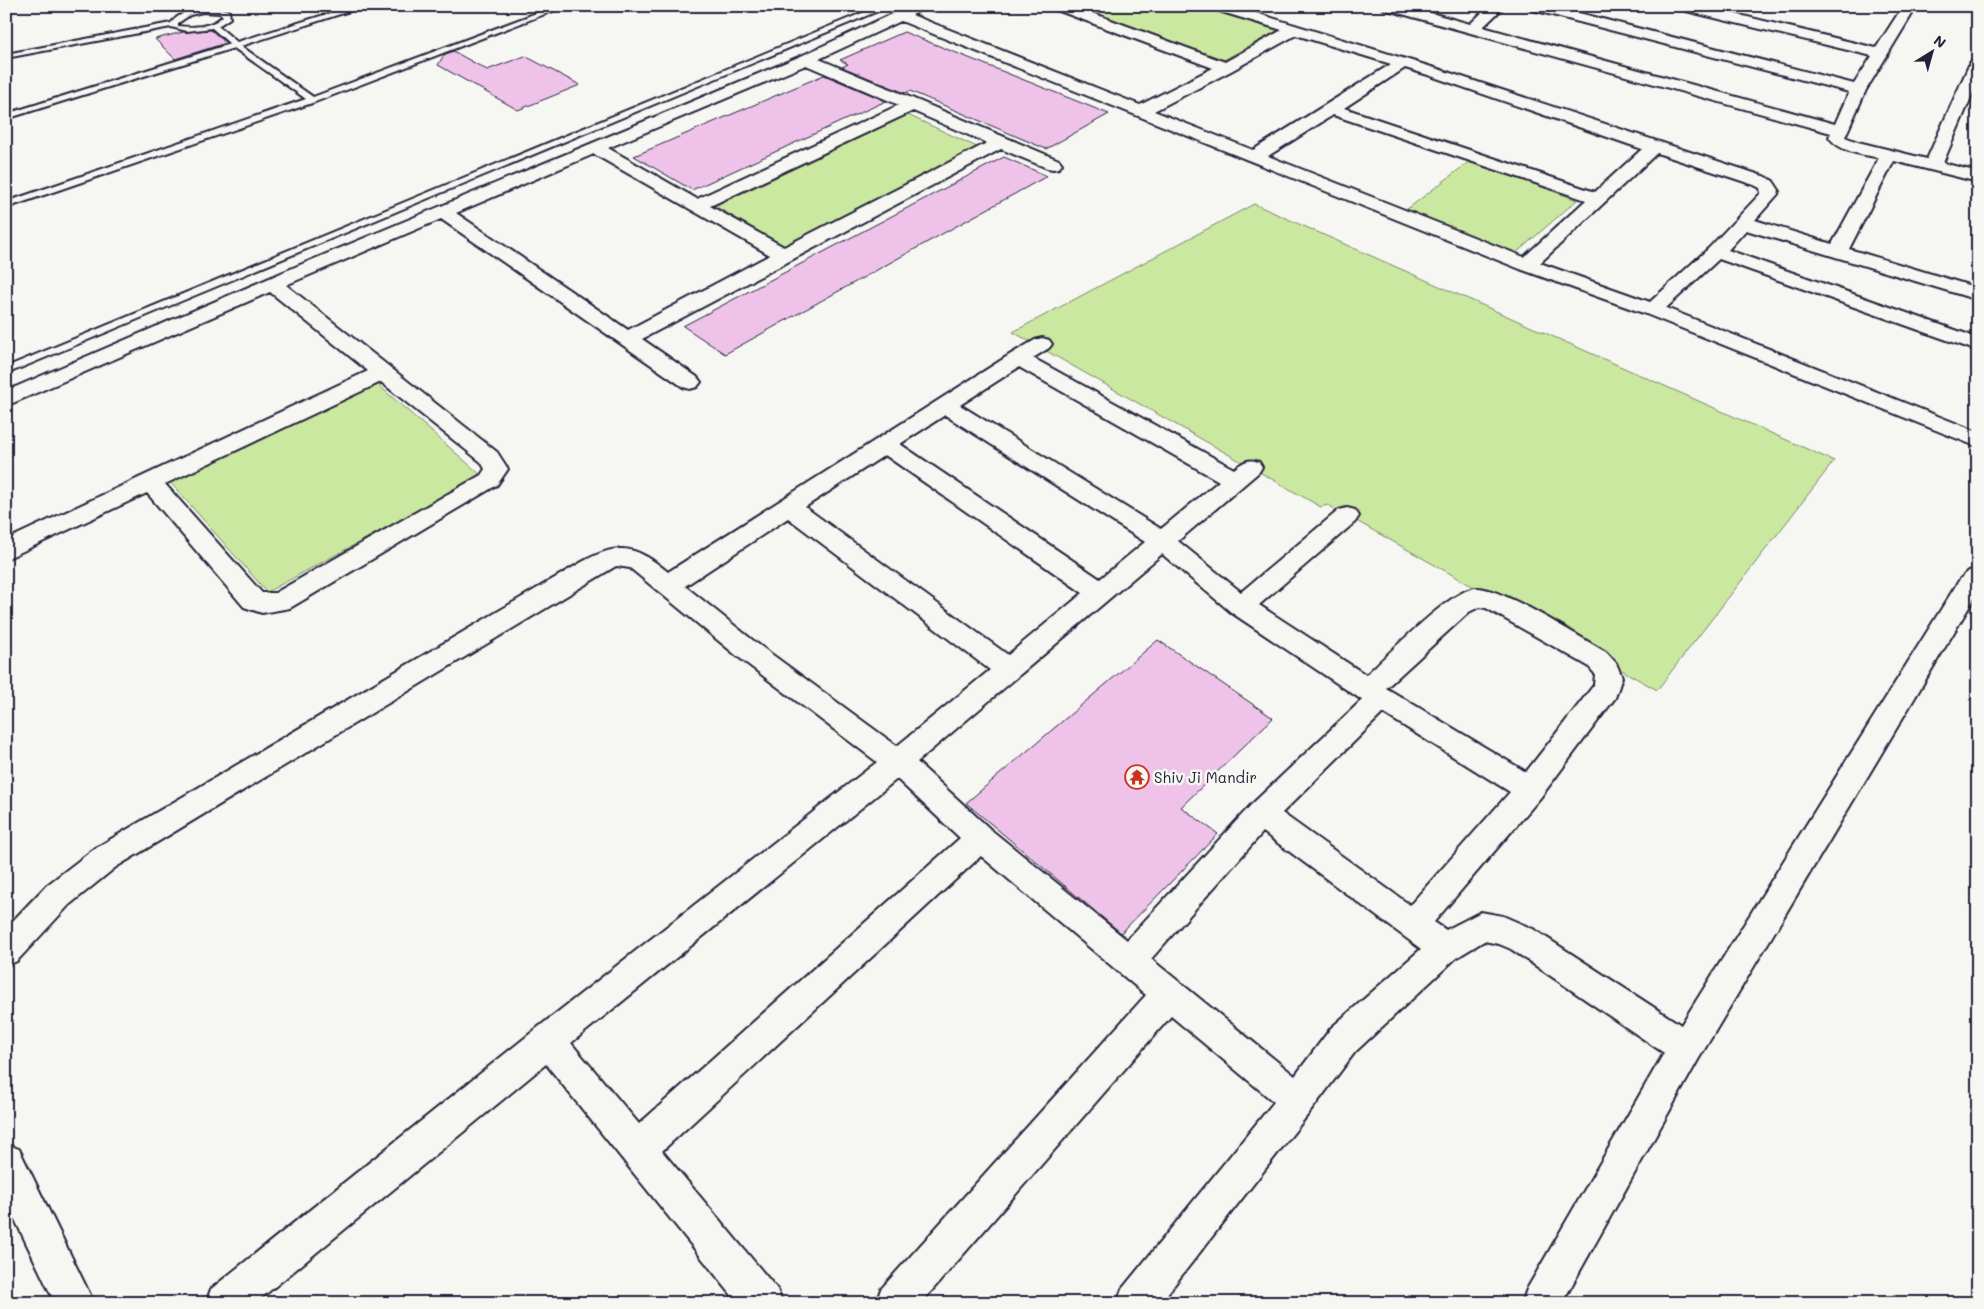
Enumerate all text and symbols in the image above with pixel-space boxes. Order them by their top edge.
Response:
north arrow [1906,28,1956,78]
text: N [1930,30,1950,52]
temple icon: Shiv Ji Mandir [1124,764,1150,790]
place label: Shiv Ji Mandir [1154,767,1257,787]

